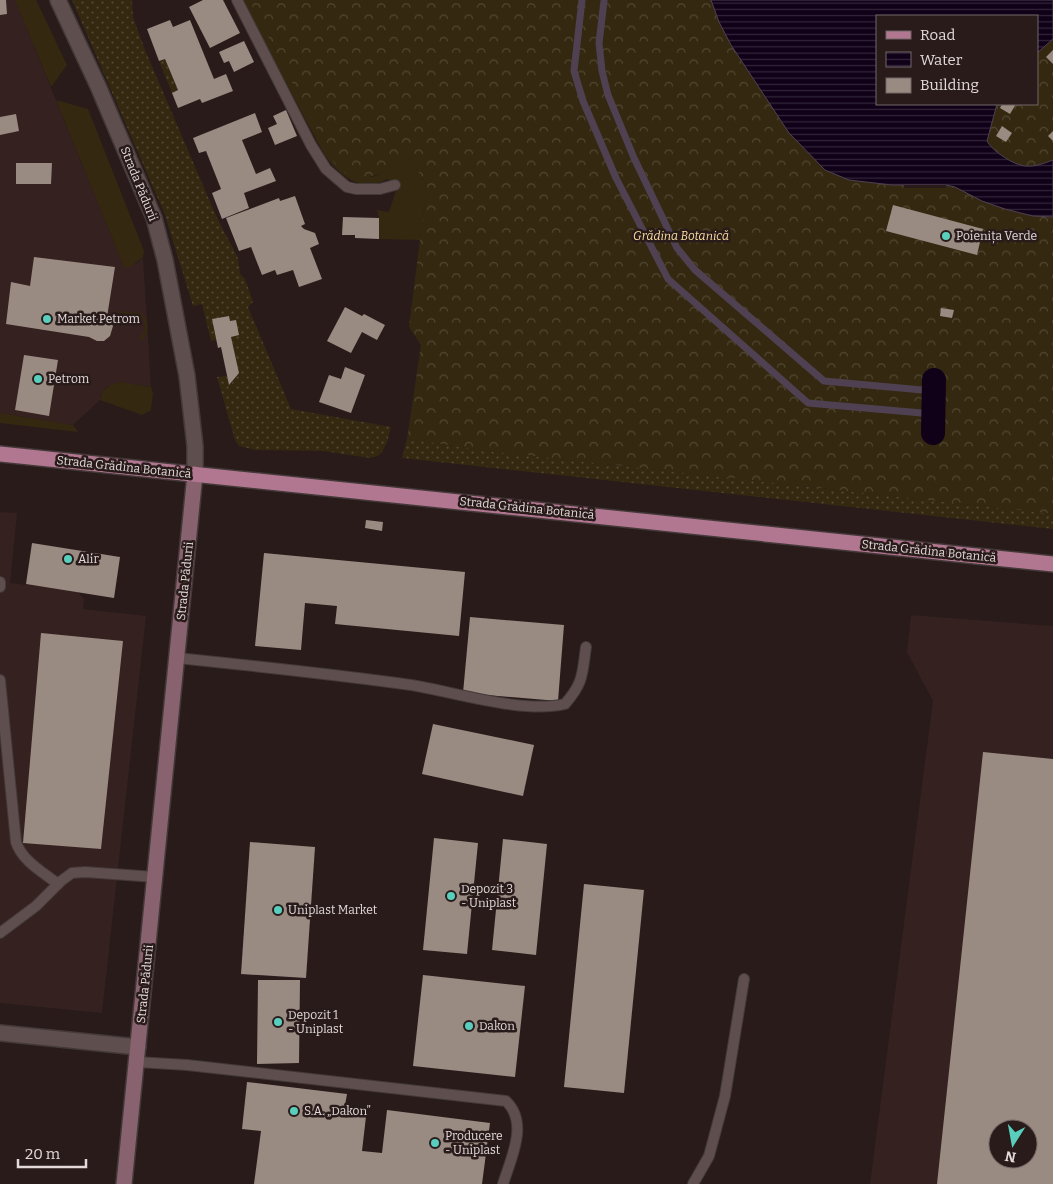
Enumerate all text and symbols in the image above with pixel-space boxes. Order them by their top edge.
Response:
legend [876,15,1038,105]
text: Road [920,26,955,44]
text: Water [920,51,963,69]
text: Building [920,76,979,94]
street label: Strada Pădurii [118,145,160,224]
park label: Grădina Botanică [633,229,729,243]
place label: Poienița Verde [956,229,1037,244]
marker: Poienița Verde [940,230,952,242]
place label: Market Petrom [57,312,141,326]
marker: Market Petrom [41,313,53,325]
place label: Petrom [48,372,90,386]
marker: Petrom [32,373,44,385]
street label: Strada Grădina Botanică [56,453,192,481]
street label: Strada Grădina Botanică [459,494,595,522]
street label: Strada Grădina Botanică [861,537,997,565]
street label: Strada Pădurii [174,541,196,621]
place label: Alir [78,552,99,566]
marker: Alir [62,553,74,565]
place label: Depozit 3 - Uniplast [461,882,517,910]
marker: Depozit 3 - Uniplast [445,890,457,902]
place label: Uniplast Market [288,903,378,917]
marker: Uniplast Market [272,904,284,916]
street label: Strada Pădurii [134,944,156,1024]
place label: Depozit 1 - Uniplast [288,1008,344,1036]
marker: Depozit 1 - Uniplast [272,1016,284,1028]
place label: Dakon [479,1019,515,1033]
marker: Dakon [463,1020,475,1032]
place label: S.A. „Dakon” [304,1104,371,1118]
marker: S.A. „Dakon” [288,1105,300,1117]
north arrow [988,1119,1038,1169]
place label: Producere - Uniplast [445,1129,503,1157]
scale bar [18,1136,85,1168]
marker: Producere - Uniplast [429,1137,441,1149]
text: 20 m [25,1145,61,1163]
text: N [1004,1147,1018,1166]

